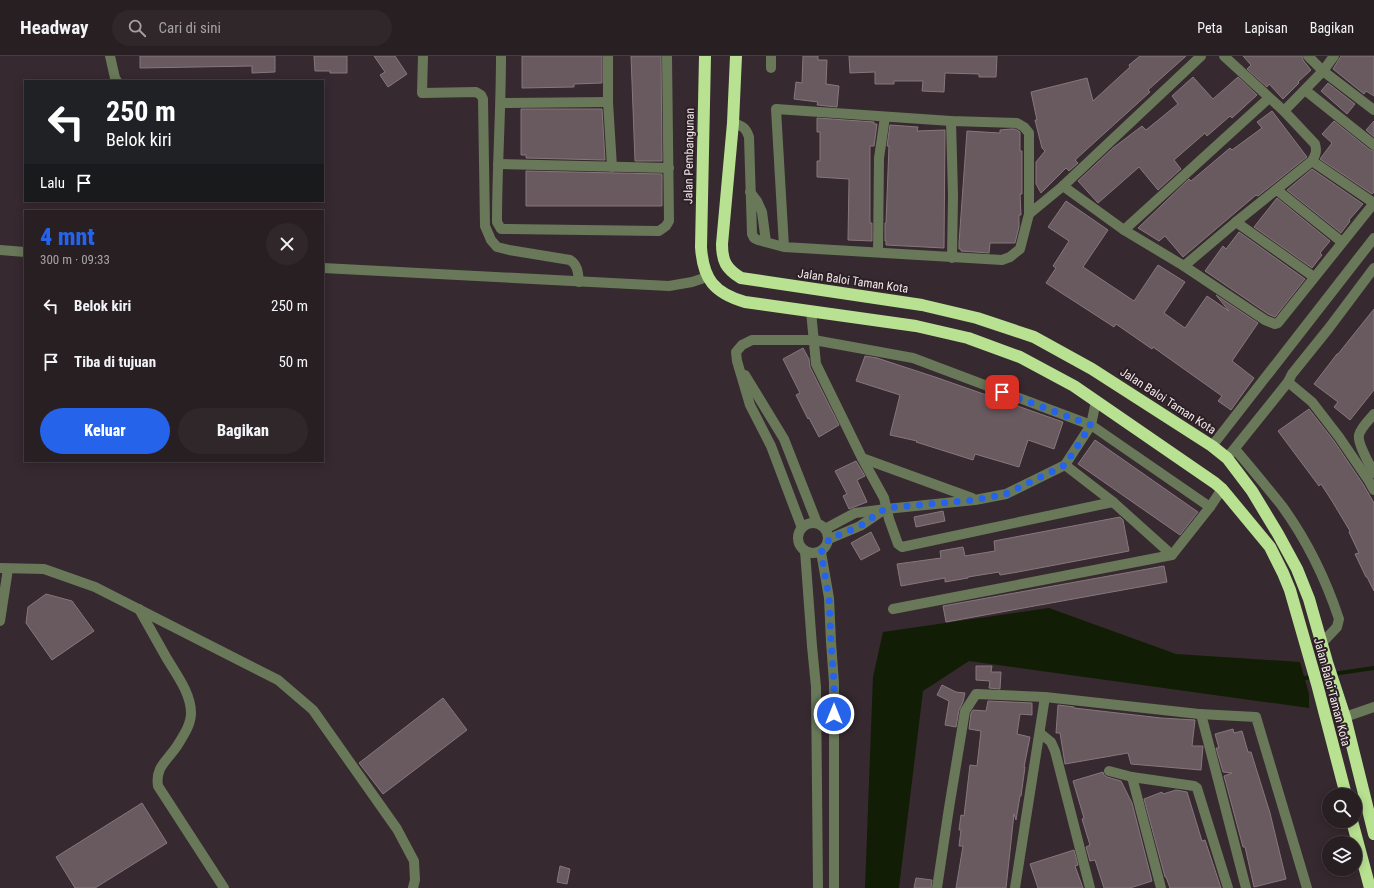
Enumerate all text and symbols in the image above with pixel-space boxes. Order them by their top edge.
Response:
search box [112,10,392,46]
text: Headway [20,16,88,39]
icon: search [126,17,148,39]
text: Cari di sini [158,19,221,37]
text: Peta [1197,20,1222,36]
text: Lapisan [1244,20,1288,36]
text: Bagikan [1310,20,1354,36]
text: 250 m [106,95,176,128]
icon: left [40,96,92,148]
street label: Jalan Pembangunan [681,107,697,204]
text: Belok kiri [106,129,172,150]
icon: arrive [73,172,95,194]
text: Lalu [40,174,65,192]
text: 4 mnt [40,223,95,251]
button: close [266,223,308,265]
text: 300 m · 09:33 [40,252,110,267]
street label: Jalan Baloi Taman Kota [797,266,909,296]
icon: left [40,295,62,317]
text: Belok kiri [74,297,131,315]
text: 250 m [271,297,308,315]
icon: arrive [40,351,62,373]
text: Tiba di tujuan [74,353,156,371]
text: 50 m [278,353,308,371]
street label: Jalan Baloi Taman Kota [1117,365,1219,437]
pin [985,375,1019,409]
icon: arrive [991,381,1013,403]
button: Keluar [40,408,170,454]
button: Bagikan [178,408,308,454]
street label: Jalan Baloi Taman Kota [1311,636,1353,748]
position arrow [813,693,855,735]
map controls [1322,788,1362,876]
button: search [1322,788,1362,828]
button: layers [1322,836,1362,876]

